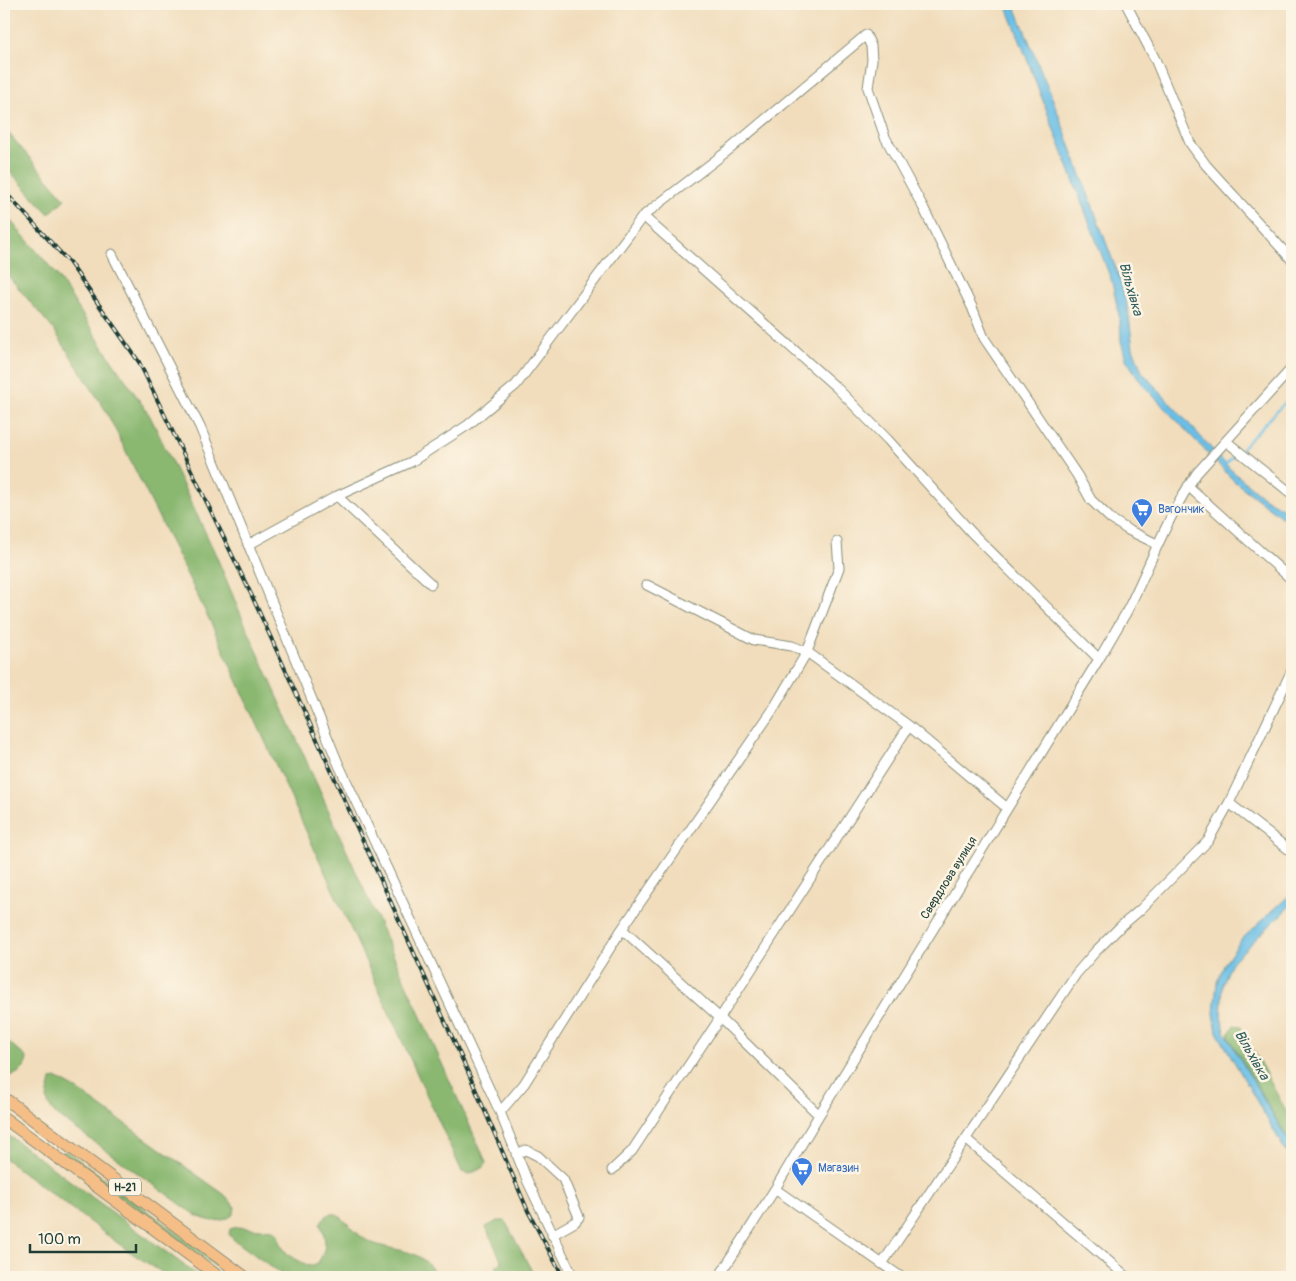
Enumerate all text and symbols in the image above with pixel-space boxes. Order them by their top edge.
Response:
water label: Вільхівка [1115,261,1147,319]
supermarket icon: Вагончик [1130,497,1154,528]
place label: Вагончик [1158,502,1205,517]
street label: Свердлова вулиця [918,834,981,922]
water label: Вільхівка [1231,1027,1274,1084]
supermarket icon: Mагазин [790,1156,814,1187]
place label: Mагазин [818,1161,859,1176]
road number: Н-21 [109,1178,141,1196]
scale bar [30,1221,136,1253]
text: 100 m [38,1230,81,1249]

